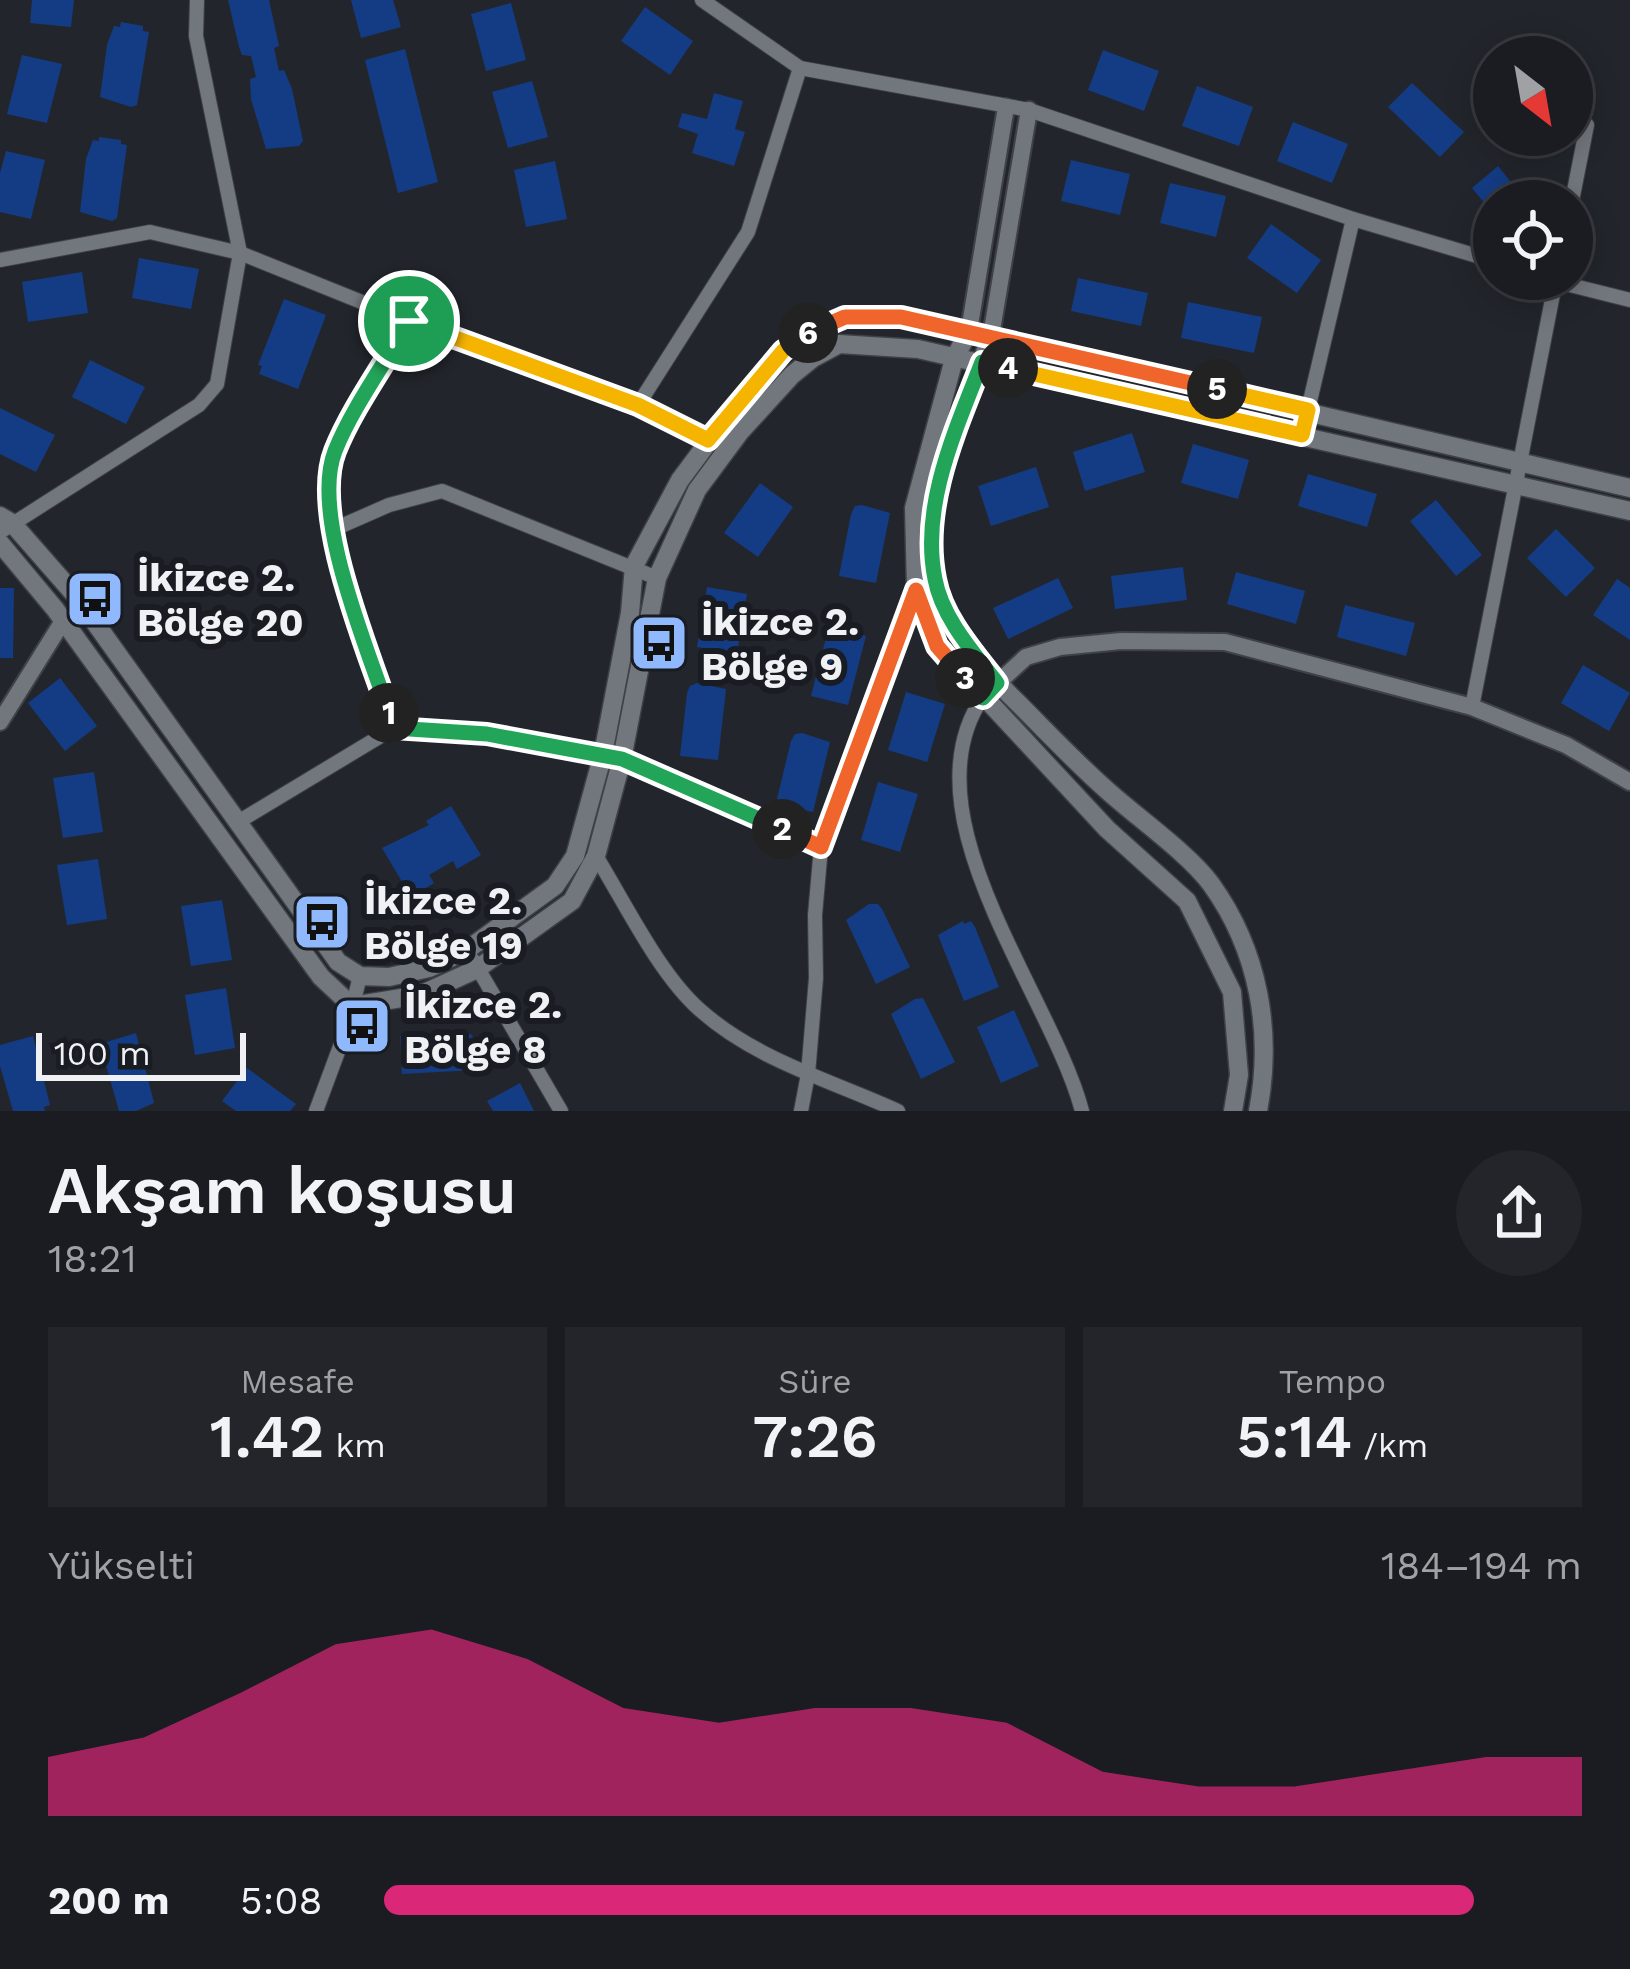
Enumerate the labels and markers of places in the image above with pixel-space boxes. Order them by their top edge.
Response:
pin [358,270,460,372]
pin: 6 [778,303,838,363]
pin: 4 [978,338,1038,398]
pin: 5 [1187,359,1247,419]
place label: İkizce 2. Bölge 20 [137,555,304,645]
bus stop icon: İkizce 2. Bölge 20 [64,568,126,630]
place label: İkizce 2. Bölge 9 [701,599,859,689]
bus stop icon: İkizce 2. Bölge 9 [628,612,690,674]
pin: 3 [935,648,995,708]
pin: 1 [359,683,419,743]
pin: 2 [752,799,812,859]
place label: İkizce 2. Bölge 19 [364,878,523,968]
bus stop icon: İkizce 2. Bölge 19 [291,891,353,953]
place label: İkizce 2. Bölge 8 [404,982,562,1072]
bus stop icon: İkizce 2. Bölge 8 [331,995,393,1057]

